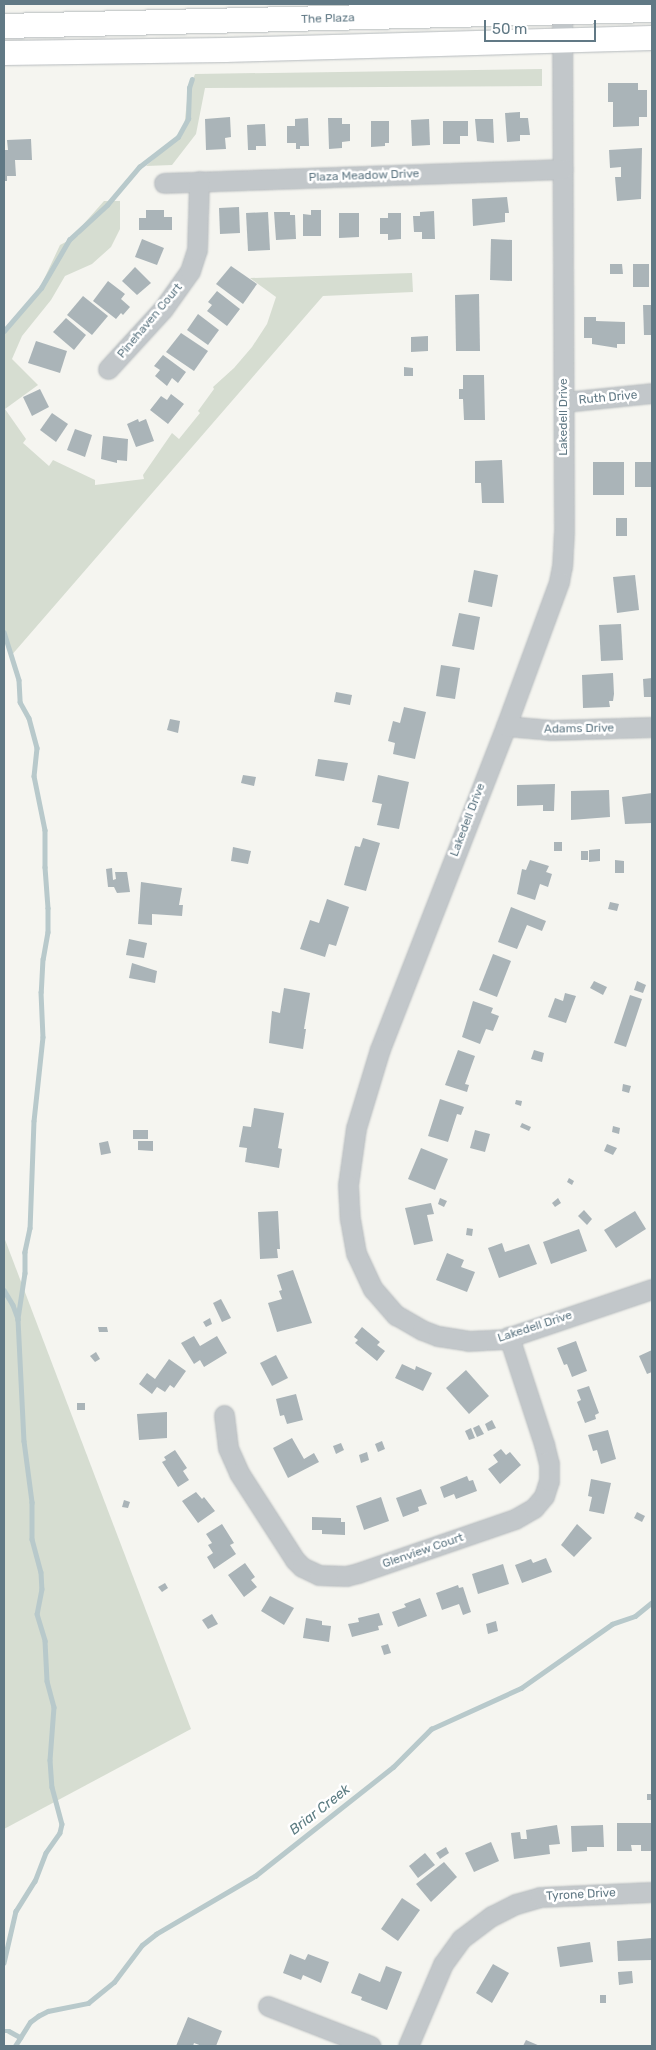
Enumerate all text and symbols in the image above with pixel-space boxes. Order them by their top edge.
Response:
scale bar [486,10,598,42]
street label: The Plaza [301,11,355,27]
text: 50 m [492,20,527,38]
street label: Plaza Meadow Drive [308,167,420,185]
street label: Pinehaven Court [115,281,185,361]
street label: Lakedell Drive [557,378,571,456]
street label: Ruth Drive [578,388,638,408]
street label: Adams Drive [544,721,614,737]
street label: Lakedell Drive [447,781,489,859]
street label: Lakedell Drive [496,1308,574,1346]
street label: Glenview Court [381,1530,465,1572]
water label: Briar Creek [286,1781,354,1839]
street label: Tyrone Drive [546,1886,616,1904]

